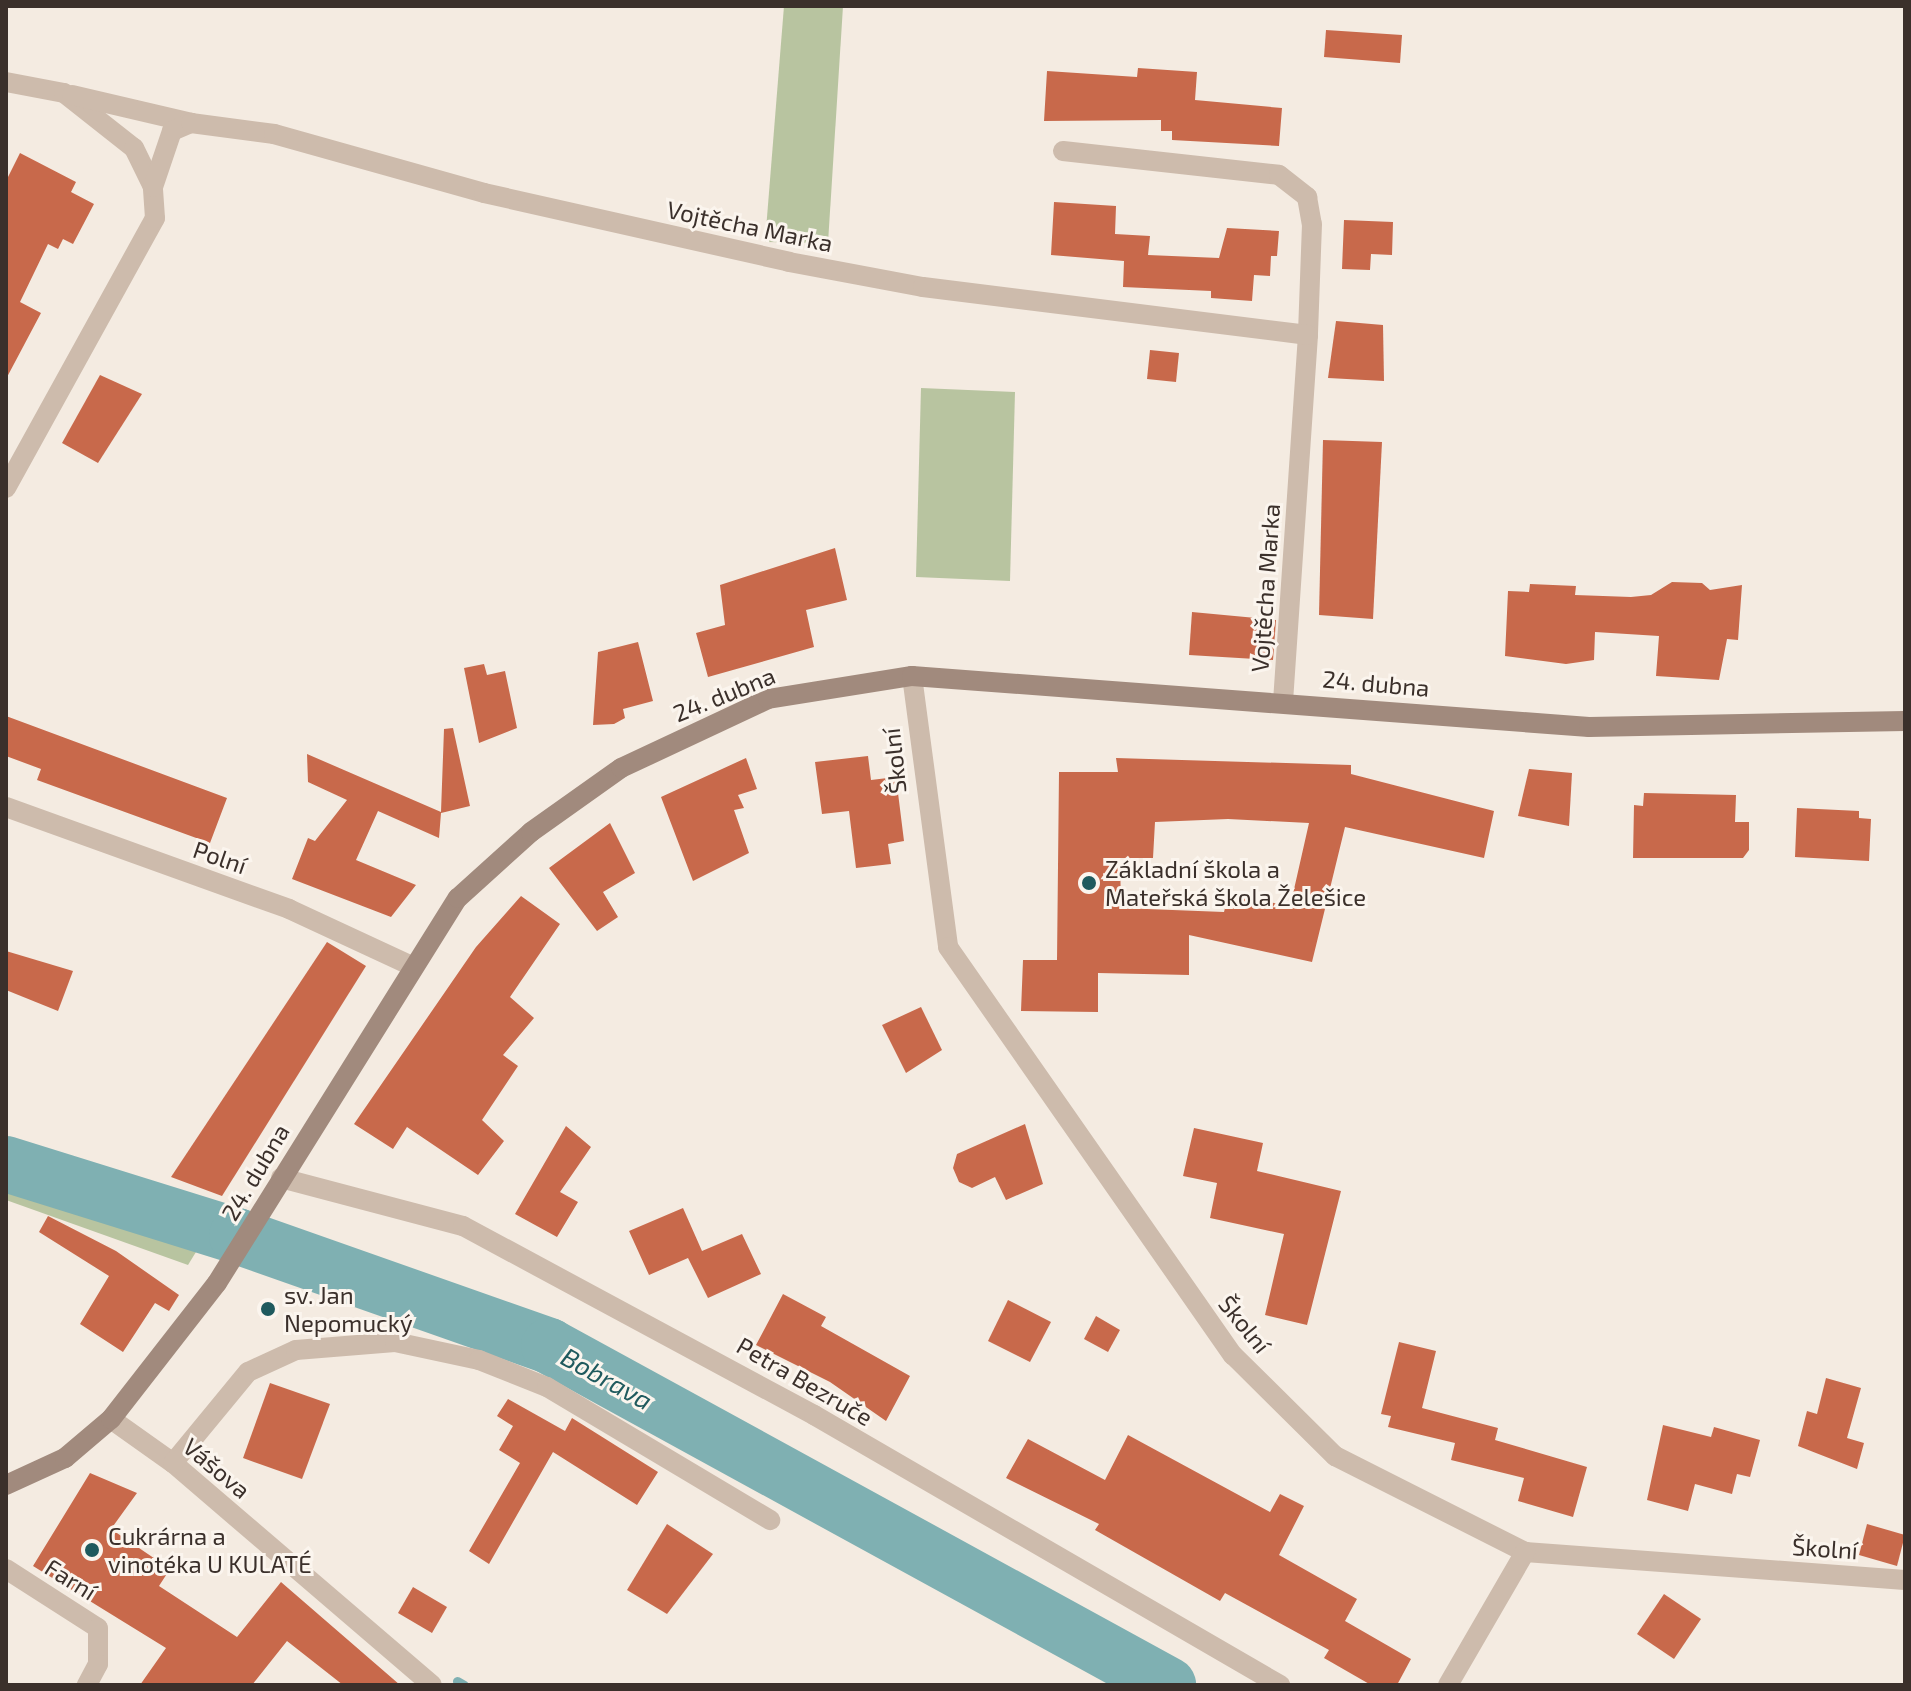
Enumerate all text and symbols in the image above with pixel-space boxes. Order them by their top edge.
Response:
street label: Vojtěcha Marka [664,194,836,258]
street label: Vojtěcha Marka [1245,503,1285,673]
street label: 24. dubna [669,661,779,727]
street label: 24. dubna [1321,664,1431,702]
street label: Školní [876,727,912,795]
street label: Polní [189,834,251,880]
place label: Základní škola a Mateřská škola Želešice [1105,855,1366,911]
marker: Základní škola a Mateřská škola Želešice [1080,874,1098,892]
street label: 24. dubna [215,1119,295,1225]
place label: sv. Jan Nepomucký [284,1281,413,1337]
street label: Školní [1213,1289,1277,1359]
marker: sv. Jan Nepomucký [259,1300,277,1318]
street label: Petra Bezruče [732,1331,878,1431]
water label: Bobrava [556,1340,658,1416]
street label: Vášova [178,1432,256,1504]
place label: Cukrárna a vinotéka U KULATÉ [108,1522,312,1578]
street label: Školní [1791,1531,1859,1565]
marker: Cukrárna a vinotéka U KULATÉ [83,1541,101,1559]
street label: Farní [40,1552,102,1606]

